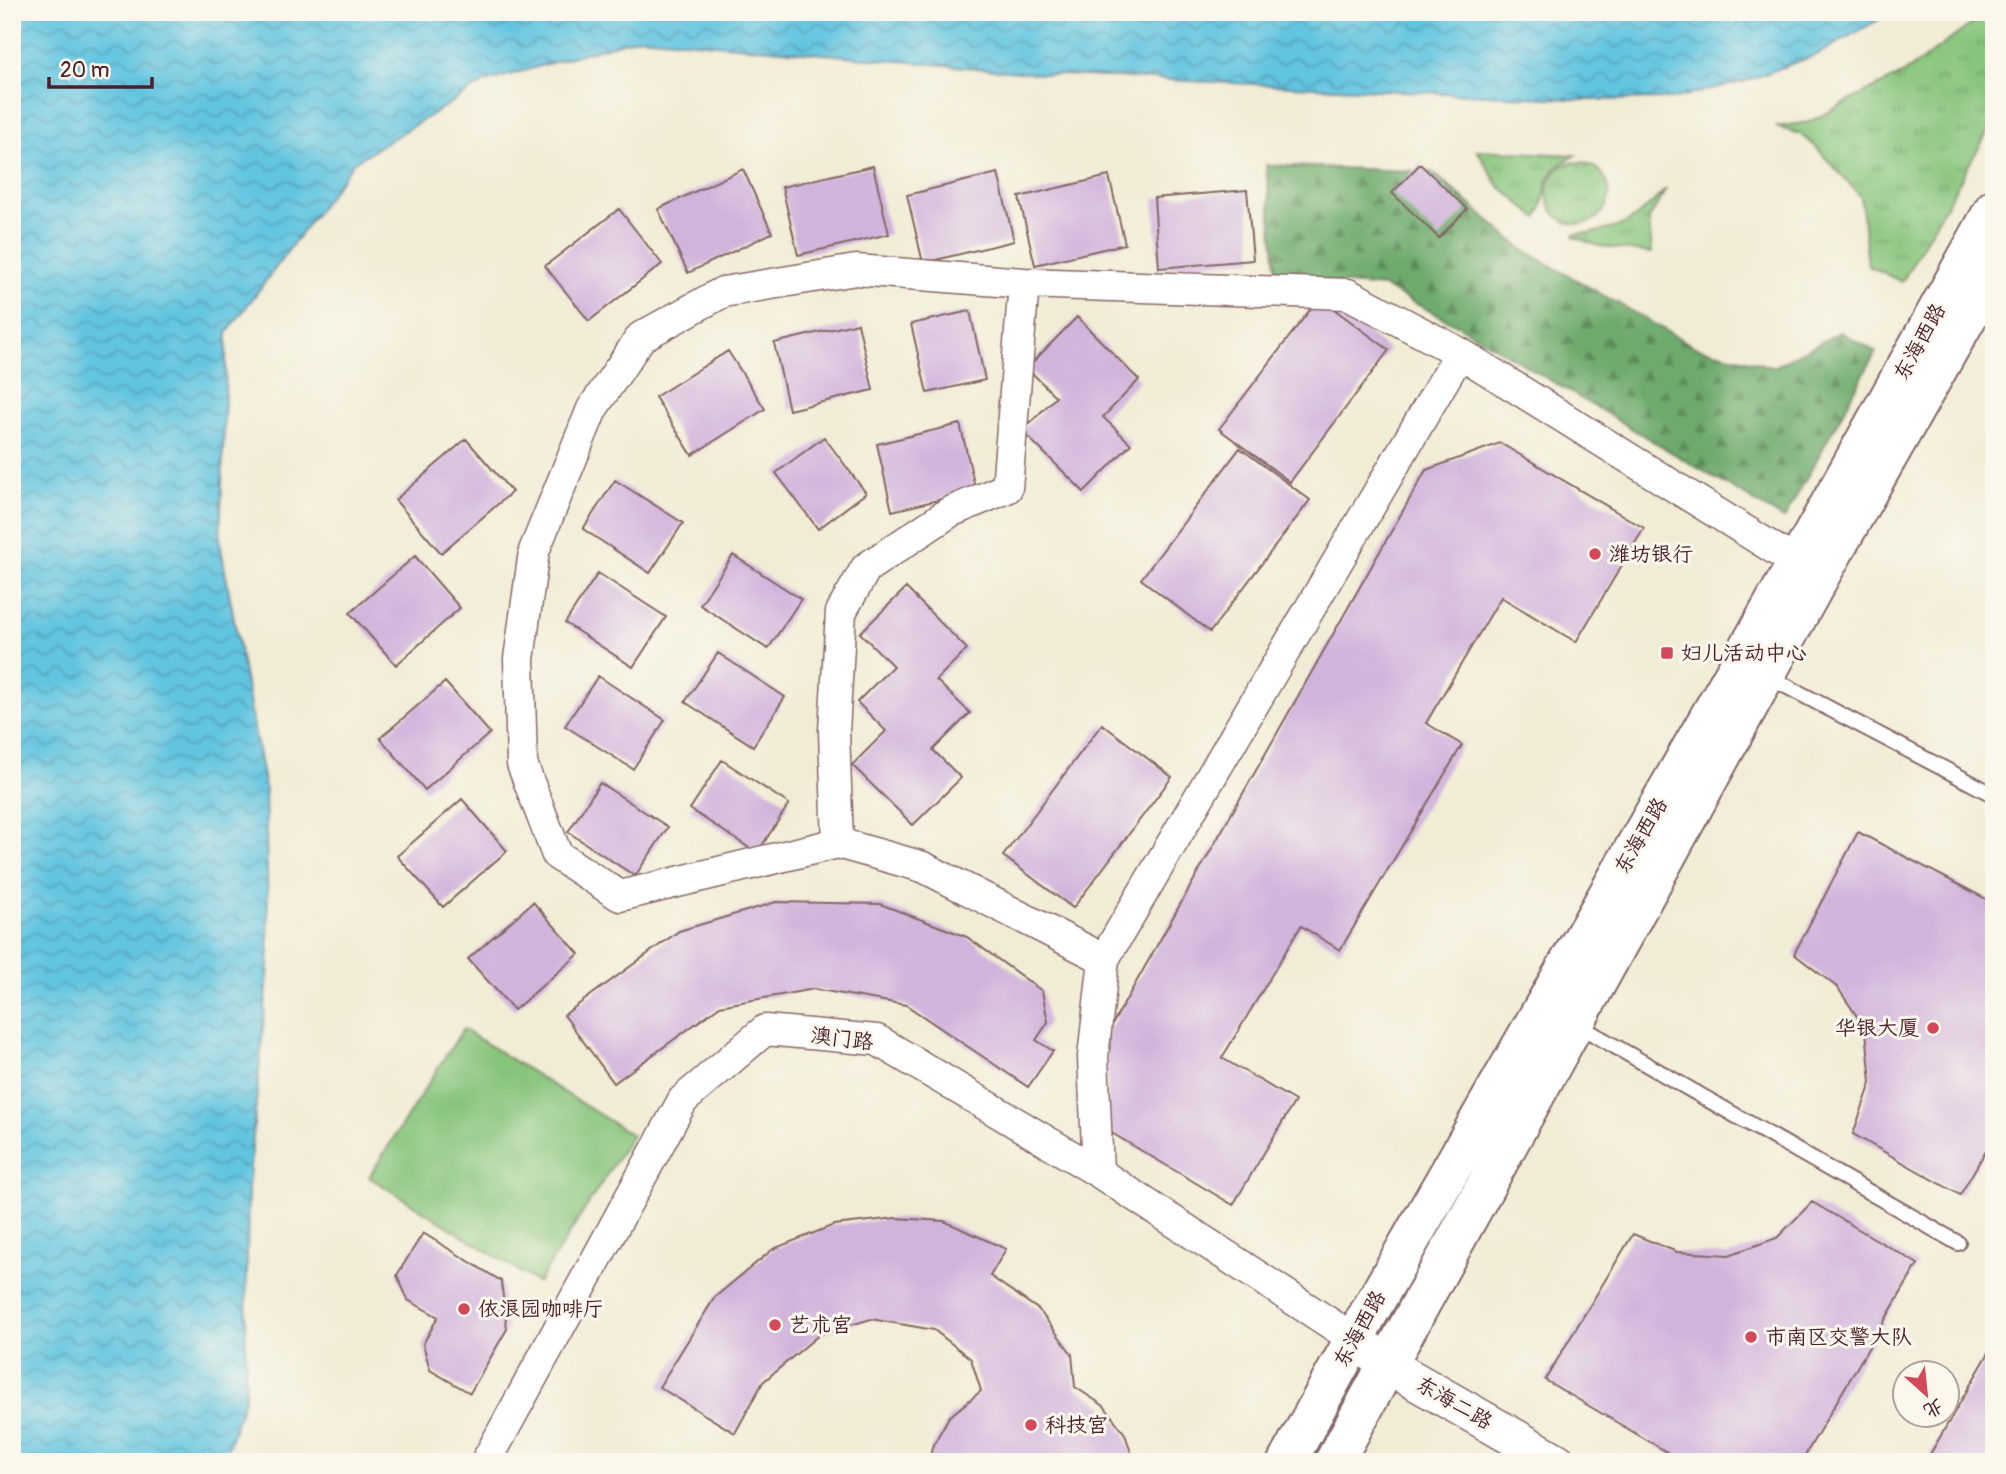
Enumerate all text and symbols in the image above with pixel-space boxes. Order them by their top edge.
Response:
scale bar [49,46,152,90]
text: 20 m [60,57,109,84]
street label: 东海西路 [1888,299,1952,385]
place label: 潍坊银行 [1609,541,1693,568]
marker: 潍坊银行 [1587,546,1603,562]
place label: 妇儿活动中心 [1681,640,1807,667]
marker: 妇儿活动中心 [1659,645,1675,661]
street label: 东海西路 [1608,793,1674,879]
place label: 华银大厦 [1835,1015,1919,1042]
marker: 华银大厦 [1925,1020,1941,1036]
street label: 澳门路 [809,1022,875,1056]
street label: 东海西路 [1328,1286,1392,1372]
place label: 依浪园咖啡厅 [478,1296,604,1323]
marker: 依浪园咖啡厅 [456,1301,472,1317]
place label: 艺术宫 [789,1312,852,1339]
marker: 艺术宫 [767,1317,783,1333]
place label: 市南区交警大队 [1765,1324,1912,1351]
marker: 市南区交警大队 [1743,1329,1759,1345]
north arrow [1890,1358,1960,1428]
street label: 东海二路 [1411,1370,1497,1436]
text: 北 [1919,1393,1947,1423]
place label: 科技宫 [1045,1412,1108,1439]
marker: 科技宫 [1023,1417,1039,1433]

